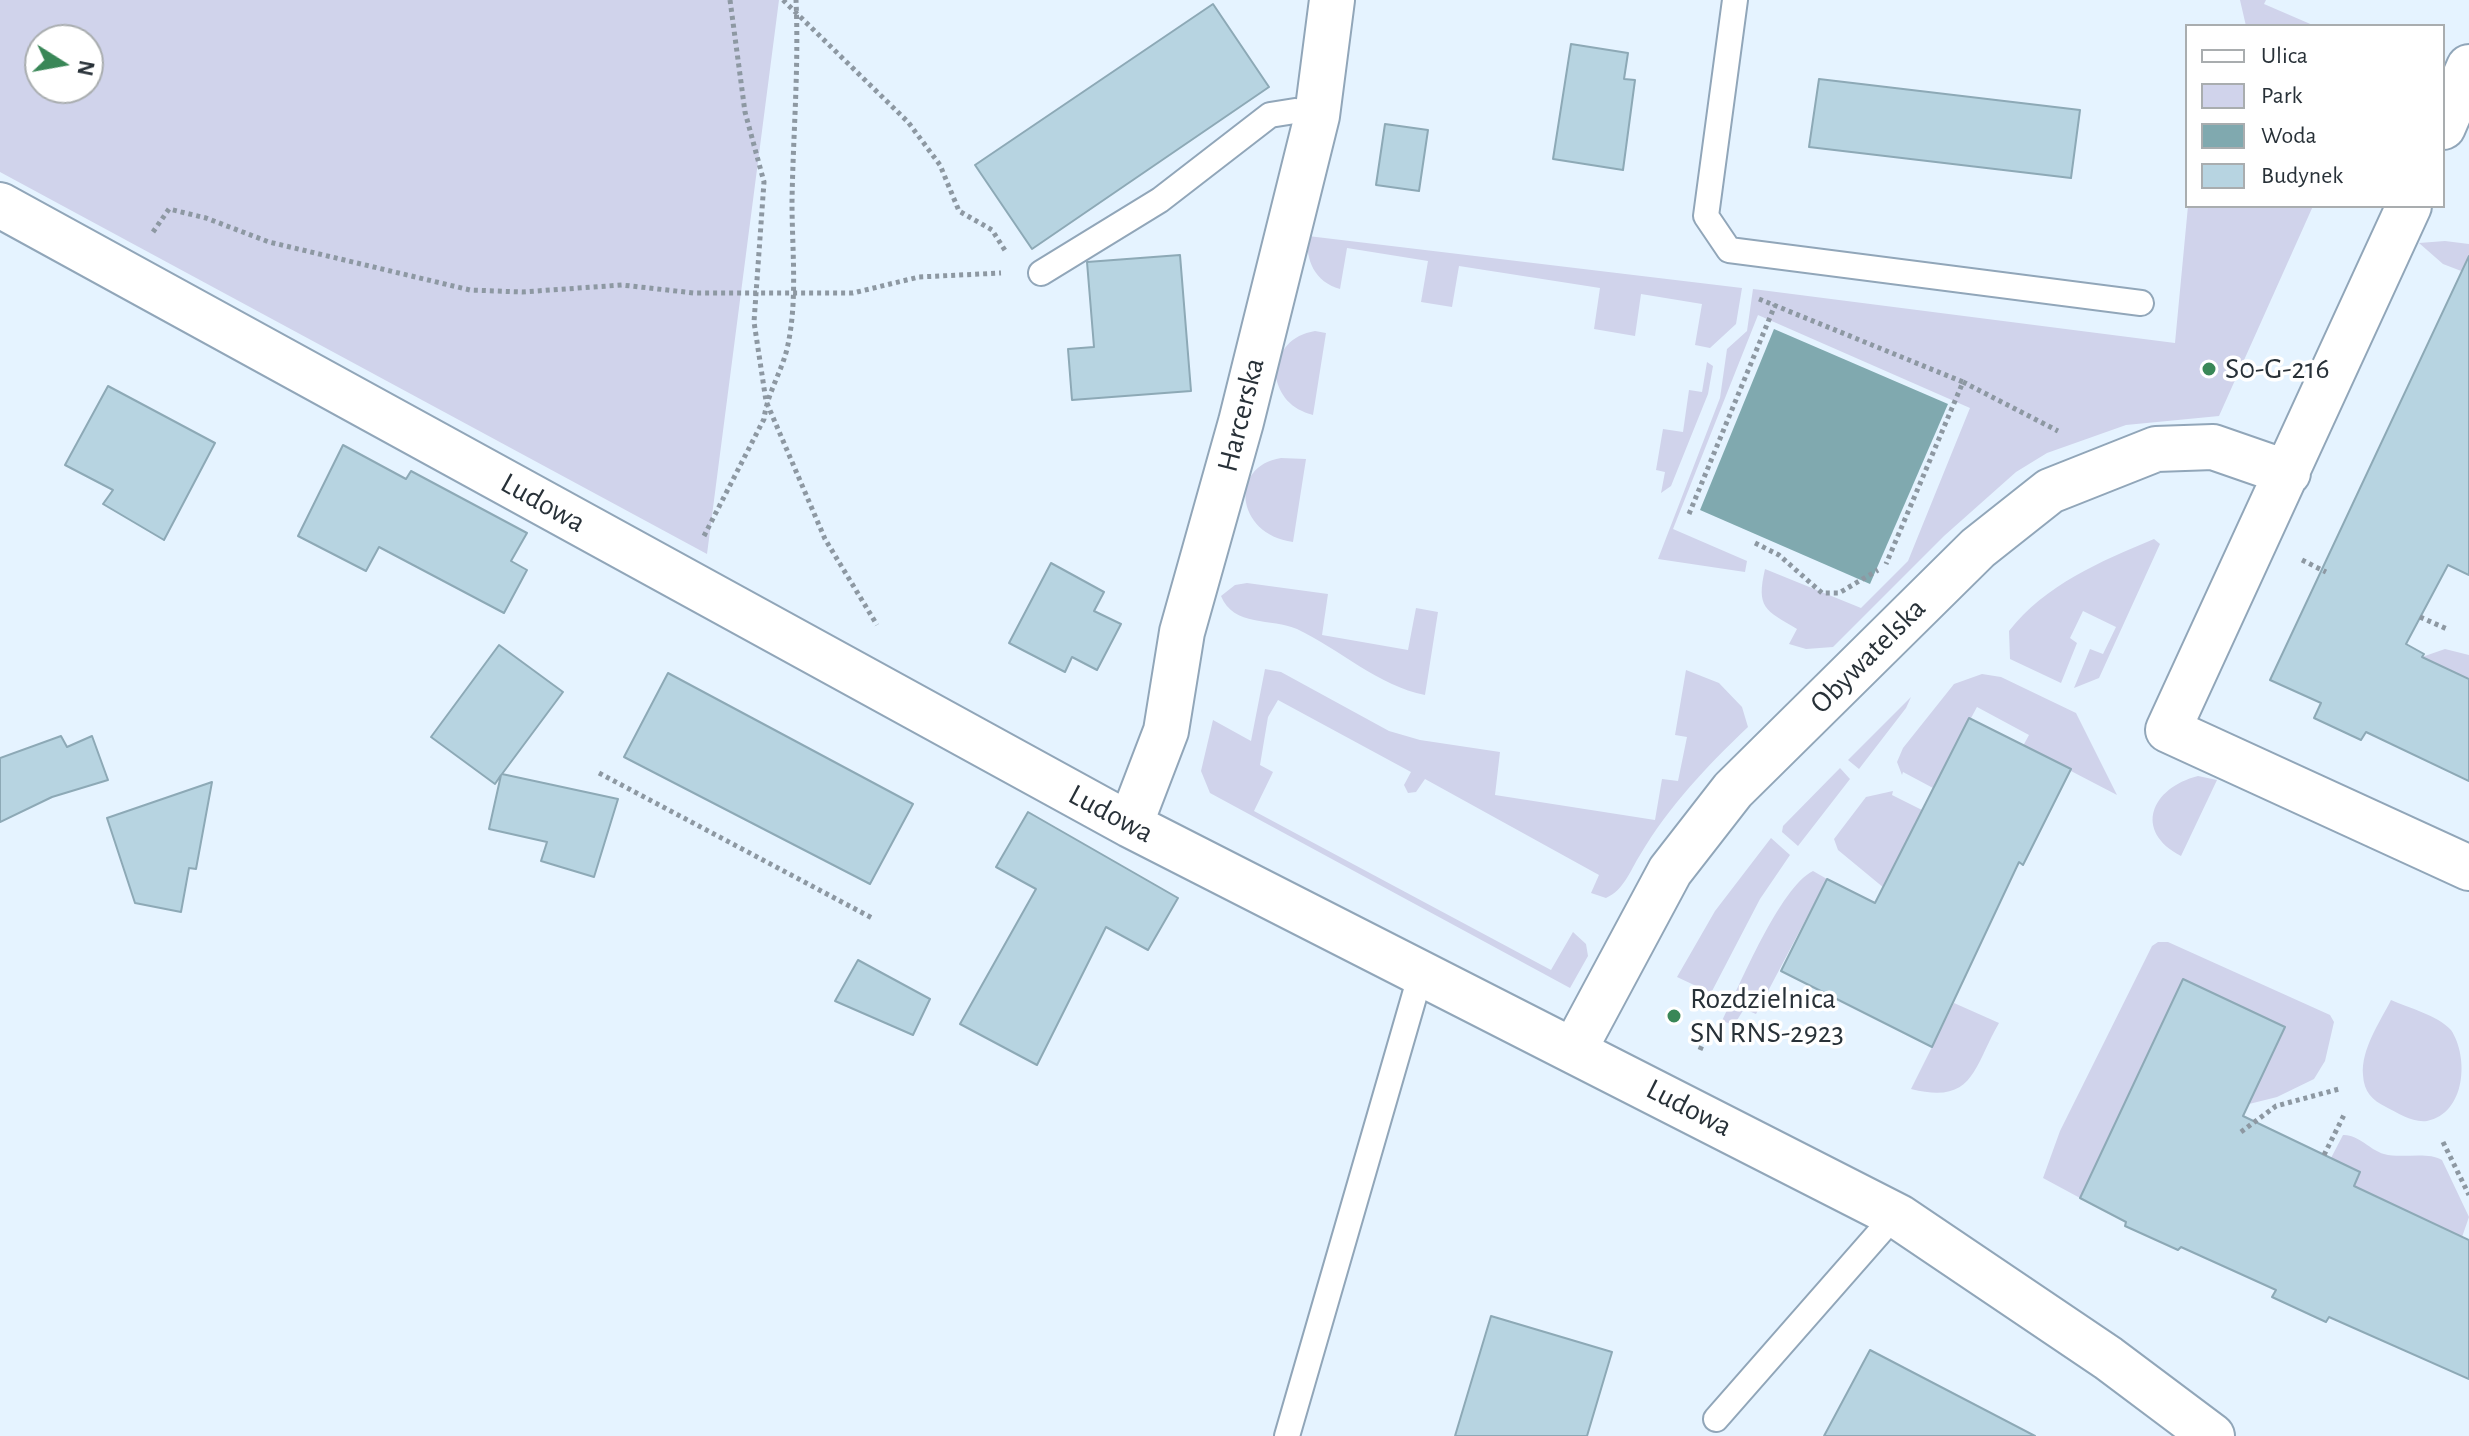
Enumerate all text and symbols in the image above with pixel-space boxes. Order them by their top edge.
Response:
north arrow [24,24,104,104]
legend [2185,24,2445,208]
text: Ulica [2261,44,2308,68]
text: N [73,59,98,78]
text: Park [2261,84,2302,108]
text: Woda [2261,124,2317,148]
text: Budynek [2261,164,2343,188]
place label: S0-G-216 [2225,351,2329,387]
street label: Harcerska [1209,354,1273,476]
marker: S0-G-216 [2200,360,2218,378]
street label: Ludowa [494,465,592,541]
street label: Obywatelska [1803,591,1933,721]
street label: Ludowa [1062,777,1160,851]
place label: Rozdzielnica SN RNS-2923 [1690,981,1844,1052]
marker: Rozdzielnica SN RNS-2923 [1665,1007,1683,1025]
street label: Ludowa [1640,1071,1738,1145]

